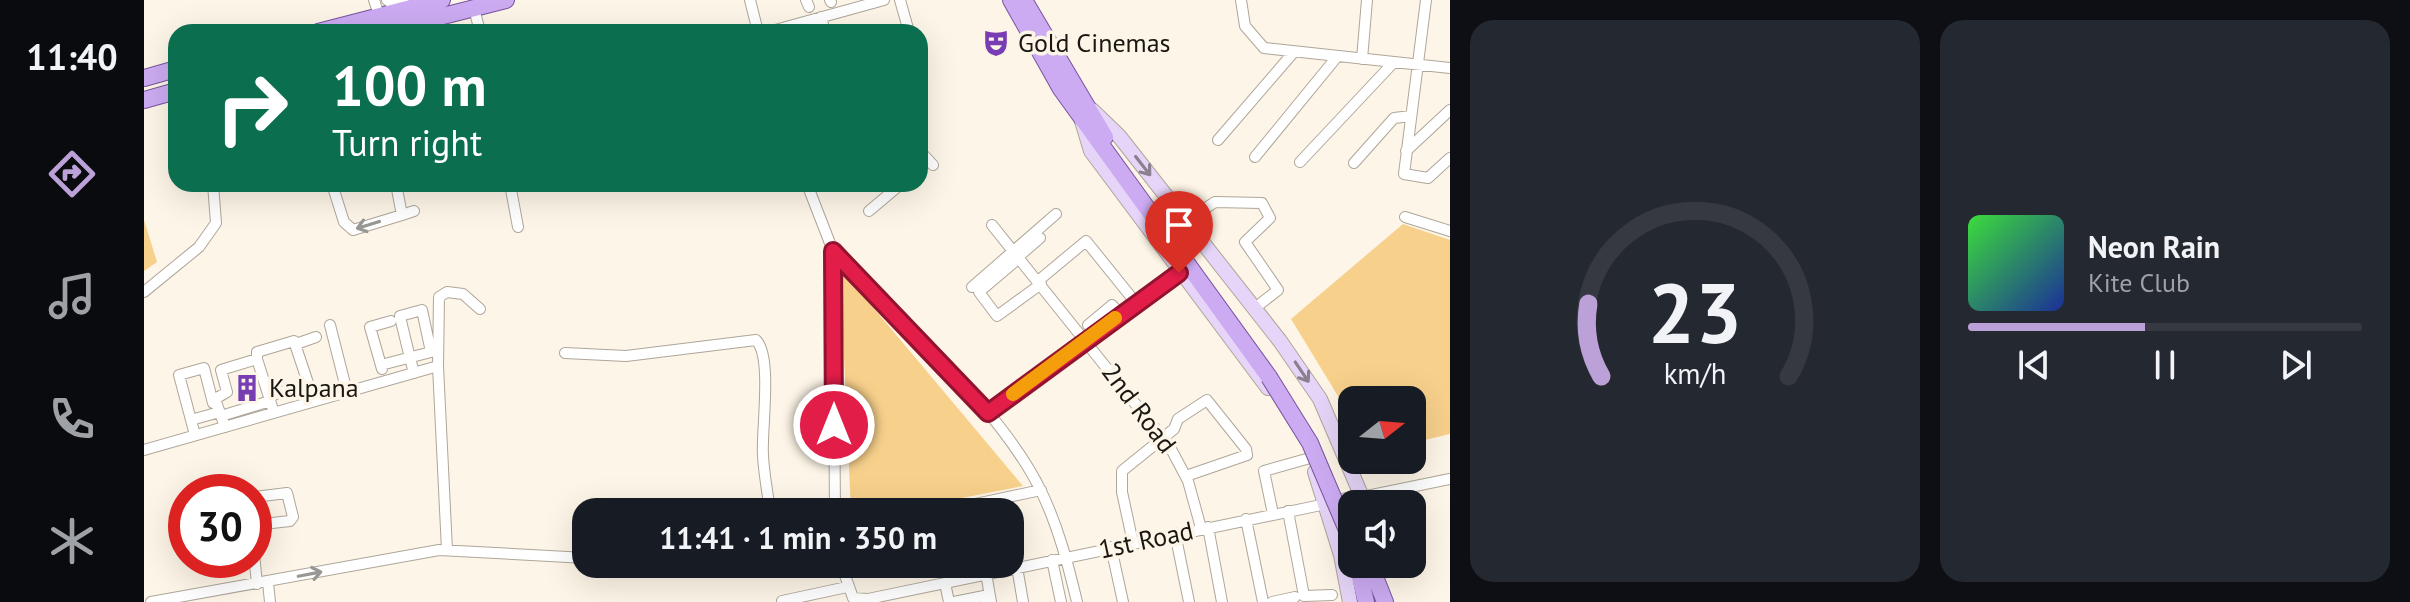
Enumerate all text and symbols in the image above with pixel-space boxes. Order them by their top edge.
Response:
place label: Gold Cinemas [1018,26,1171,59]
theatre icon: Gold Cinemas [981,28,1011,58]
text: 11:40 [26,33,118,80]
text: 100 m [332,49,487,121]
icon: right [200,56,304,160]
text: Turn right [332,119,482,166]
icon: directions [44,146,100,202]
one-way arrow [1134,155,1151,176]
pin [1145,191,1213,273]
icon: arrive [1157,203,1201,247]
one-way arrow [355,218,381,233]
text: Neon Rain [2088,227,2220,266]
text: 23 [1648,258,1742,366]
text: Kite Club [2088,266,2190,299]
icon: music [44,268,100,324]
icon: previous [2012,343,2056,387]
icon: pause [2143,343,2187,387]
icon: next [2274,343,2318,387]
text: km/h [1664,355,1726,392]
street label: 2nd Road [1095,356,1184,459]
one-way arrow [1294,360,1310,382]
place label: Kalpana [269,371,359,404]
building icon: Kalpana [232,373,262,403]
position arrow [792,383,876,467]
north arrow [1338,386,1426,474]
map controls [1338,386,1426,578]
icon: phone [44,391,100,447]
speed limit sign: 30 [168,474,272,578]
button: sound [1338,490,1426,578]
icon: climate [44,513,100,569]
street label: 1st Road [1096,513,1196,566]
text: 11:41 · 1 min · 350 m [659,518,937,557]
one-way arrow [297,565,323,580]

